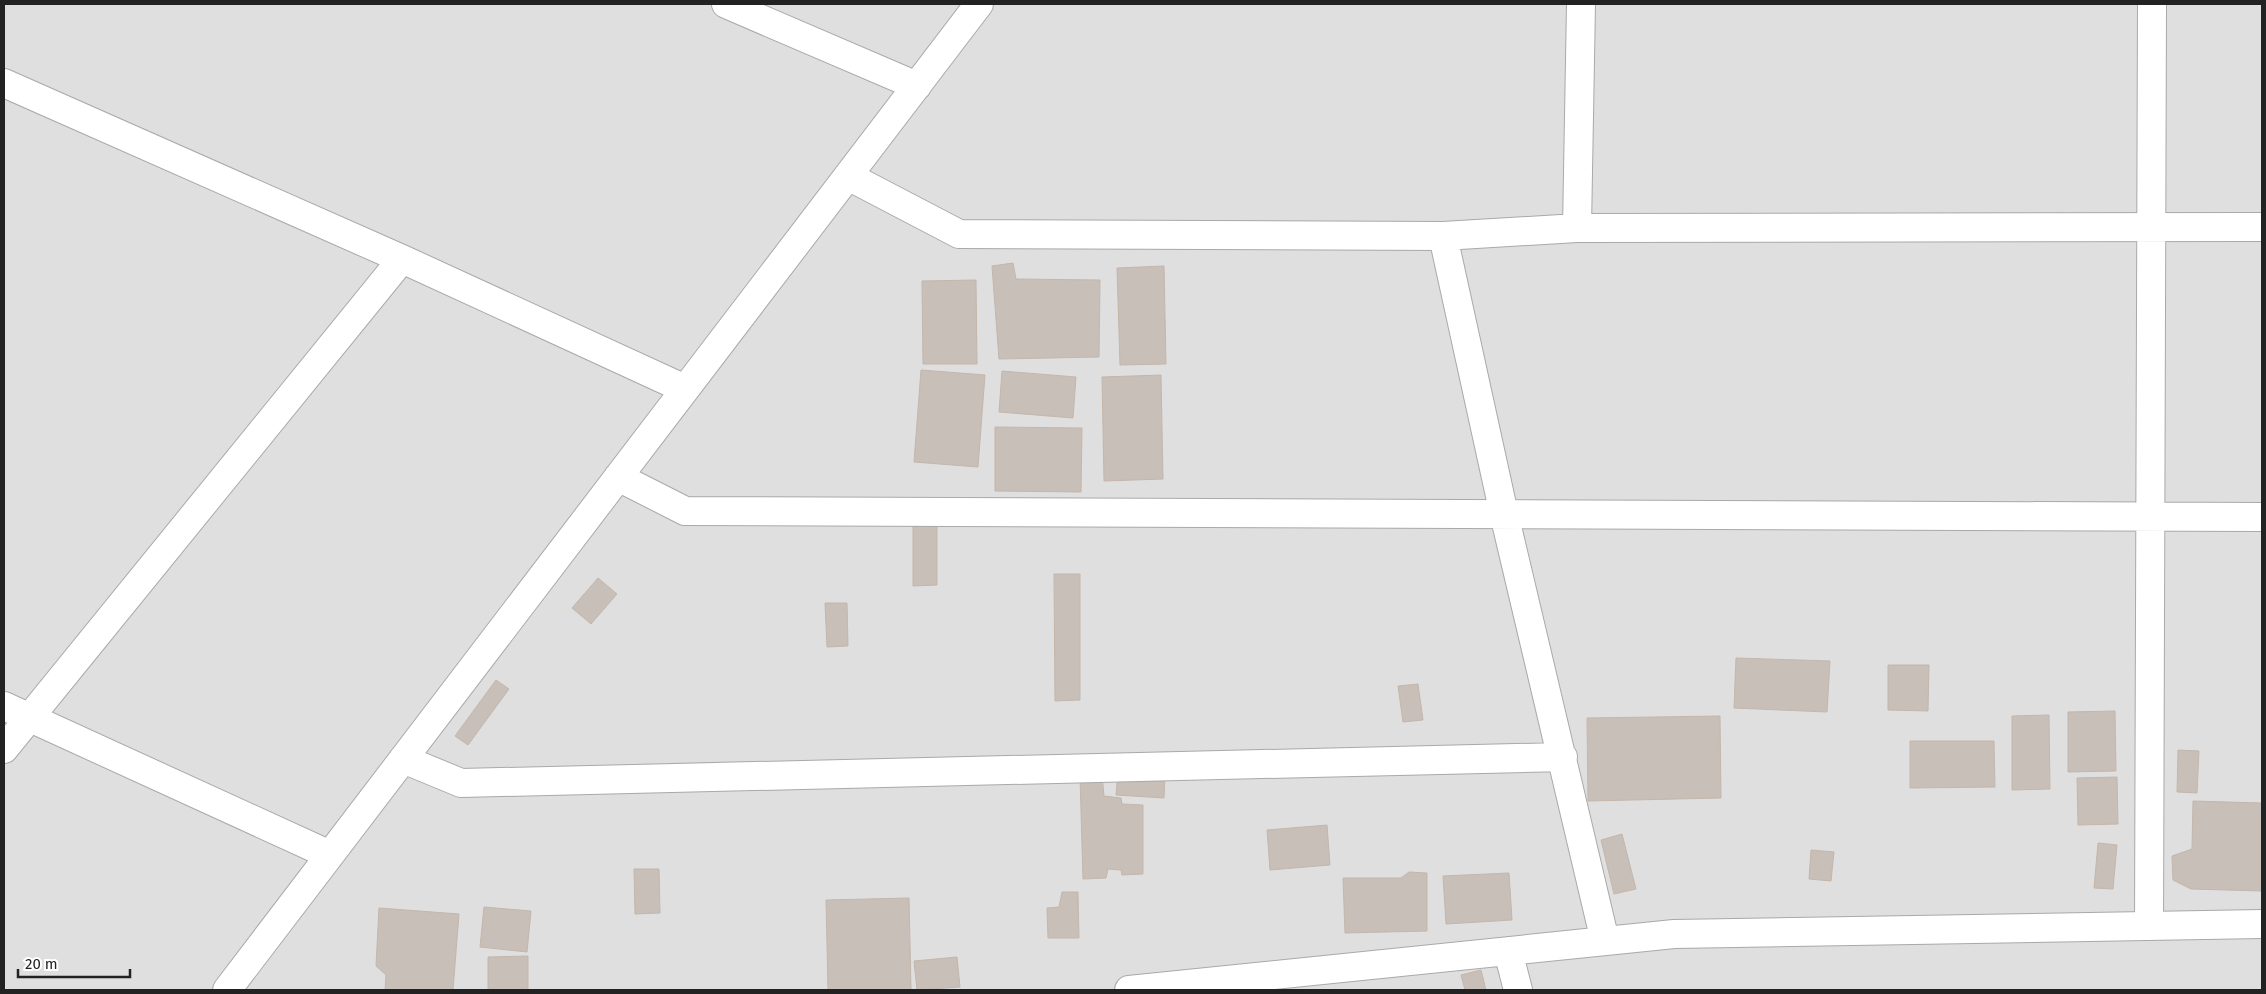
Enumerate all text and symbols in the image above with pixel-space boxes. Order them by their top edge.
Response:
scale bar [18,946,130,978]
text: 20 m [25,955,58,973]

